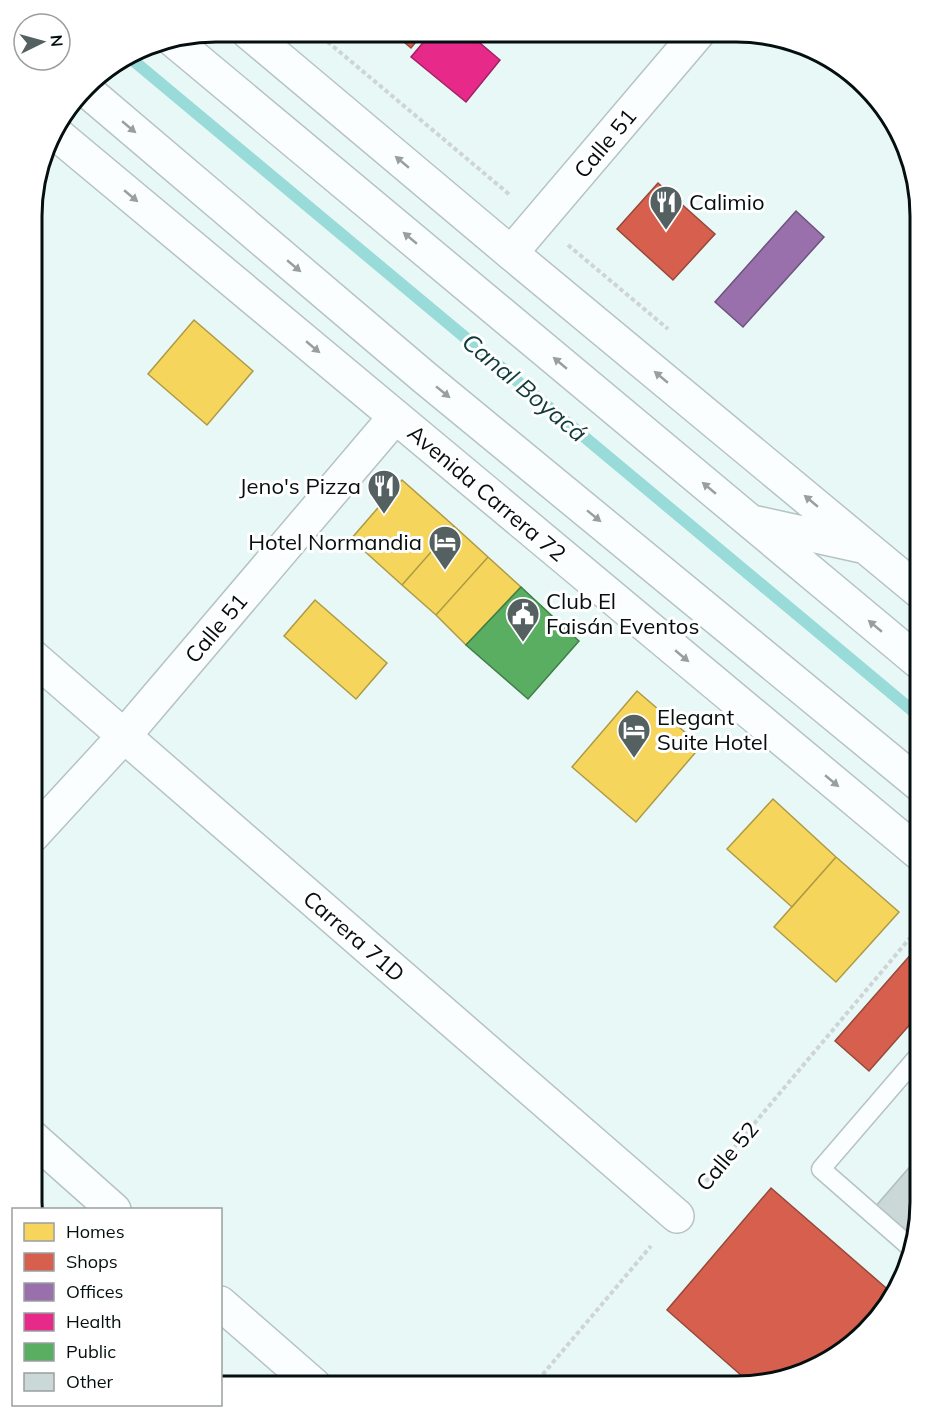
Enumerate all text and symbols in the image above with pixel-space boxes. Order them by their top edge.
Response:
north arrow [12,12,72,72]
text: N [46,34,67,48]
street label: Calle 51 [568,102,642,184]
one-way arrow [121,120,137,133]
one-way arrow [394,155,410,168]
restaurant icon: Calimio [648,184,684,231]
place label: Calimio [689,188,764,216]
one-way arrow [123,189,139,202]
one-way arrow [402,231,418,244]
one-way arrow [286,260,302,273]
water label: Canal Boyacá [456,326,594,448]
one-way arrow [305,341,321,354]
one-way arrow [552,356,568,369]
one-way arrow [654,371,669,384]
one-way arrow [435,386,451,399]
street label: Avenida Carrera 72 [402,419,572,567]
restaurant icon: Jeno's Pizza [366,468,402,515]
place label: Jeno's Pizza [239,472,361,500]
one-way arrow [701,481,717,494]
one-way arrow [804,495,819,508]
one-way arrow [586,510,601,522]
hotel icon: Hotel Normandia [427,524,463,571]
place label: Hotel Normandia [248,528,422,556]
street label: Calle 51 [179,587,253,669]
place label: Club El Faisán Eventos [546,587,699,640]
public building icon: Club El Faisán Eventos [505,596,541,643]
one-way arrow [868,620,883,633]
one-way arrow [674,649,689,662]
place label: Elegant Suite Hotel [657,703,768,756]
hotel icon: Elegant Suite Hotel [616,712,652,759]
one-way arrow [824,774,840,787]
street label: Carrera 71D [298,884,410,988]
street label: Calle 52 [690,1115,764,1197]
legend [12,1208,222,1406]
text: Homes [66,1220,125,1243]
text: Shops [66,1250,118,1273]
text: Offices [66,1280,124,1303]
text: Health [66,1310,122,1333]
text: Public [66,1340,116,1363]
text: Other [66,1370,114,1393]

